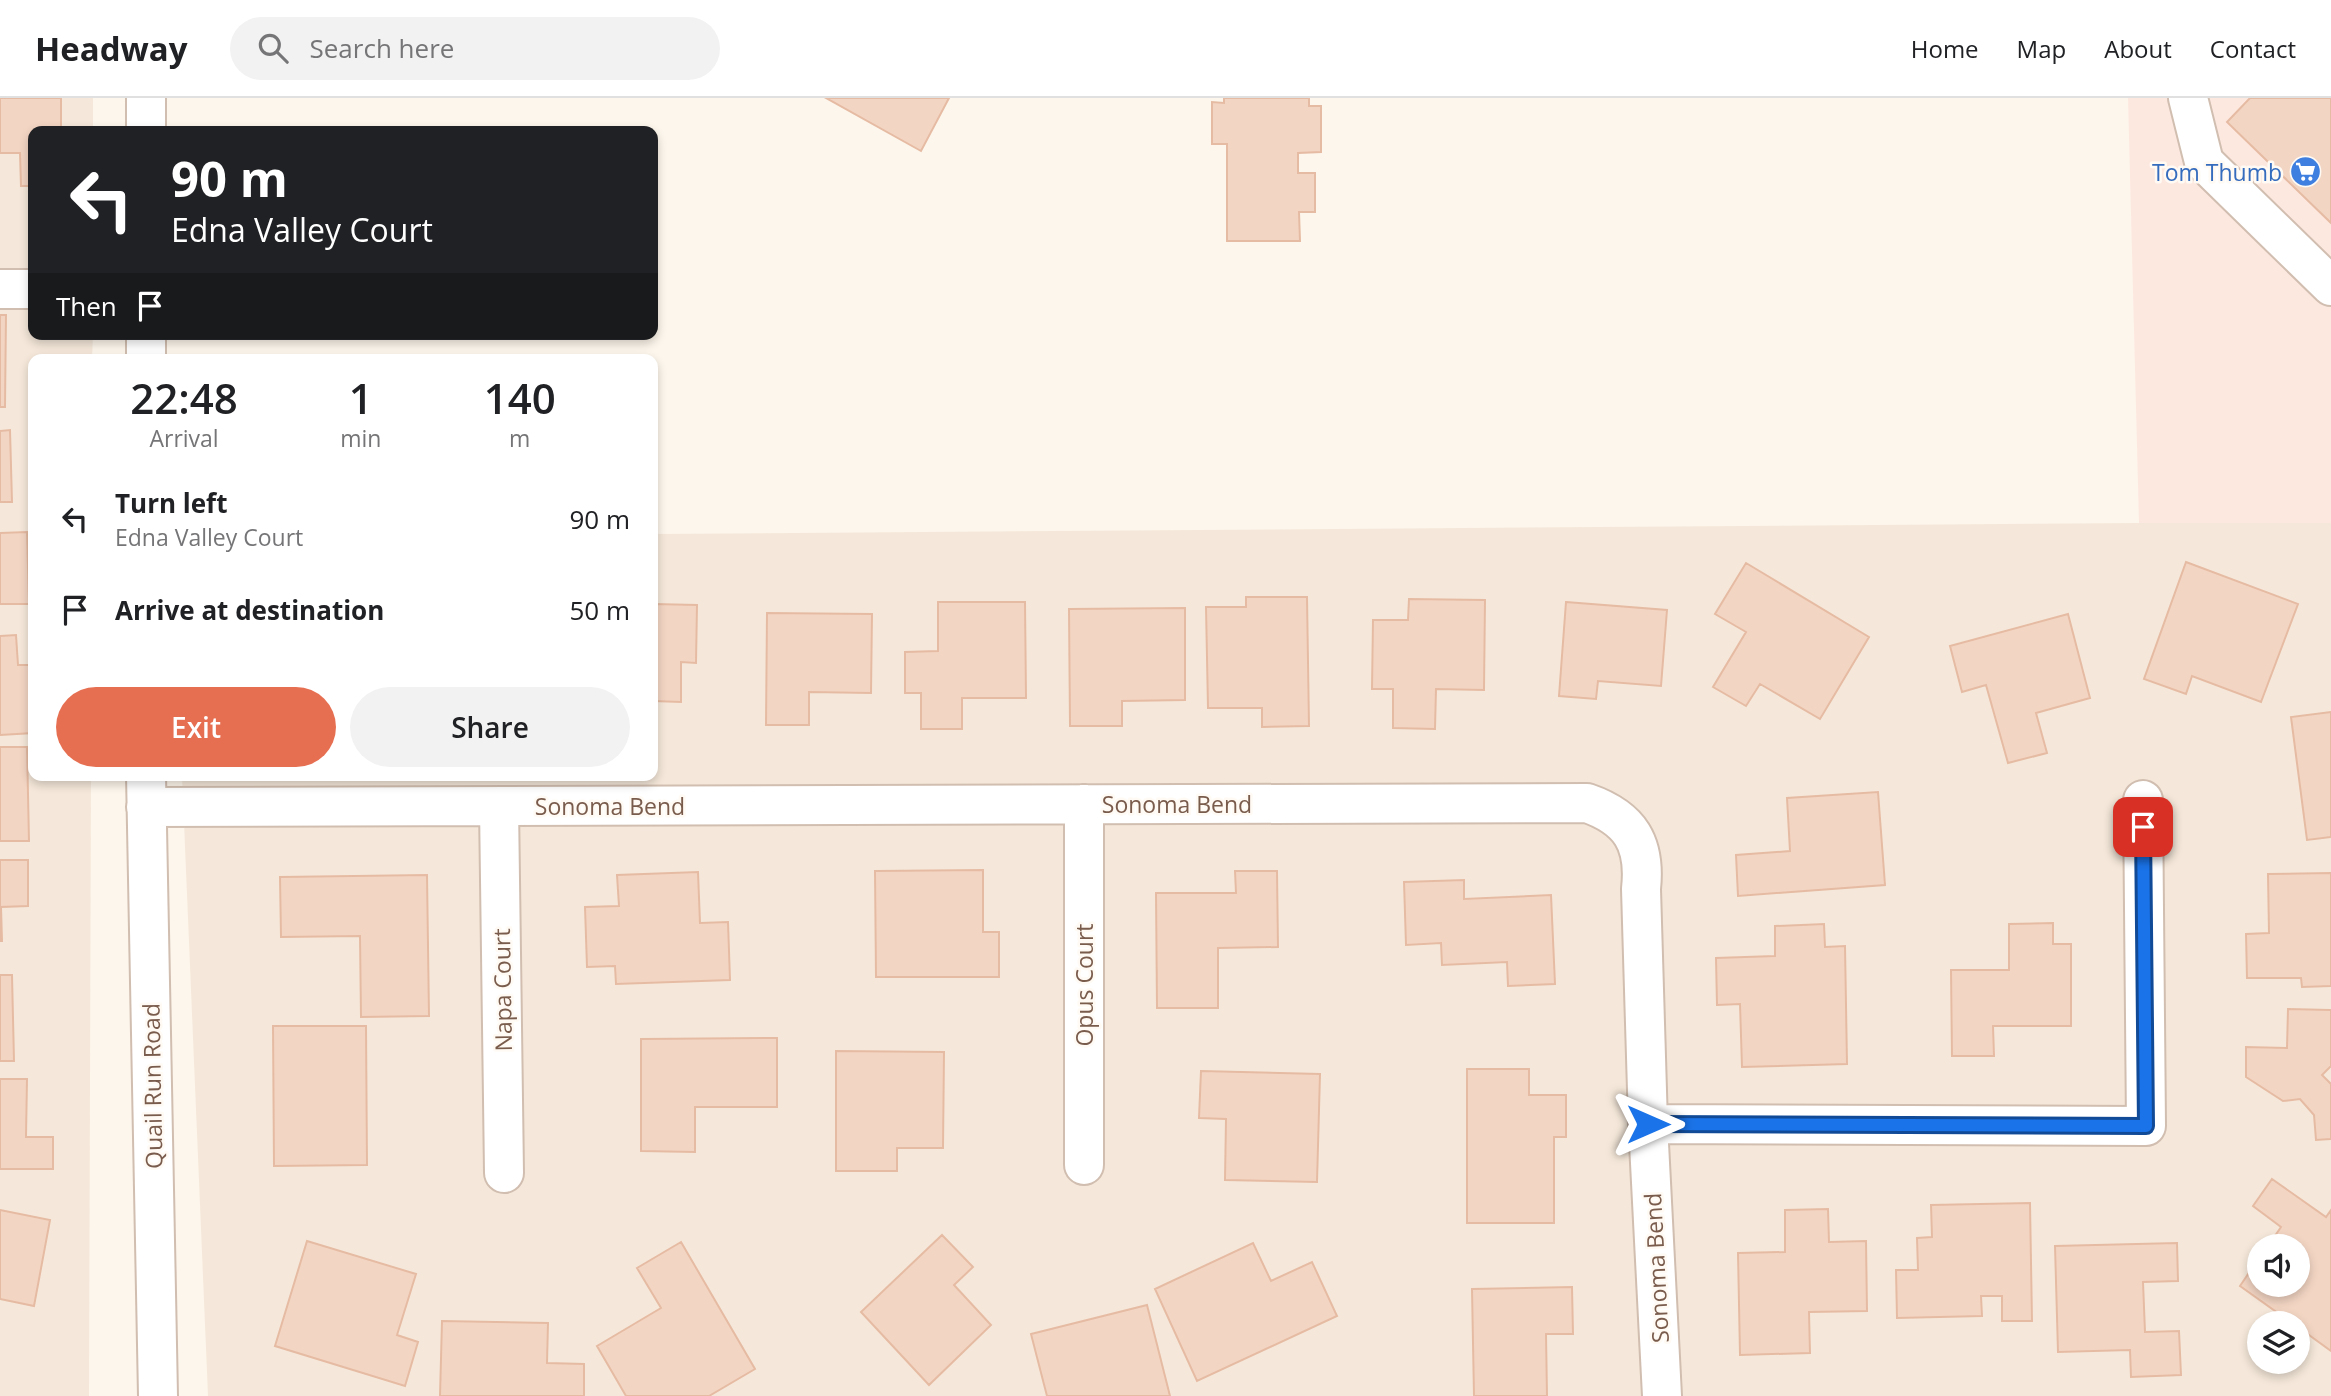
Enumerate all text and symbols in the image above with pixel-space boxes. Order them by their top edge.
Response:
search box [230,17,720,80]
text: Headway [35,26,188,71]
icon: search [254,29,292,67]
text: Search here [310,30,454,66]
text: Home [1911,32,1979,65]
text: Map [2017,32,2066,65]
text: About [2104,32,2172,65]
text: Contact [2210,32,2296,65]
text: 90 m [171,145,288,211]
icon: left [56,154,147,245]
supermarket icon: Tom Thumb [2288,155,2322,189]
place label: Tom Thumb [2152,156,2282,188]
text: Edna Valley Court [171,208,433,251]
icon: arrive [131,287,169,325]
text: Then [56,288,117,324]
text: 22:48 [130,369,238,426]
text: 1 [349,369,373,426]
text: 140 [484,369,556,426]
text: Arrival [149,422,219,454]
text: min [340,422,381,454]
text: m [509,422,530,454]
text: Turn left [115,485,227,521]
icon: left [56,500,94,538]
text: 90 m [569,501,630,537]
text: Edna Valley Court [115,521,303,553]
icon: arrive [56,591,94,629]
text: Arrive at destination [115,592,384,628]
text: 50 m [569,592,630,628]
button: Exit [56,687,336,767]
button: Share [350,687,630,767]
street label: Sonoma Bend [1102,788,1252,820]
street label: Sonoma Bend [535,790,685,822]
pin [2113,797,2173,857]
icon: arrive [2124,808,2162,846]
street label: Opus Court [1068,923,1100,1047]
street label: Napa Court [485,928,519,1052]
street label: Quail Run Road [135,1003,169,1169]
position arrow [1611,1087,1685,1161]
street label: Sonoma Bend [1636,1192,1676,1344]
map controls [2247,1234,2310,1374]
button: sound [2247,1234,2310,1297]
button: layers [2247,1311,2310,1374]

